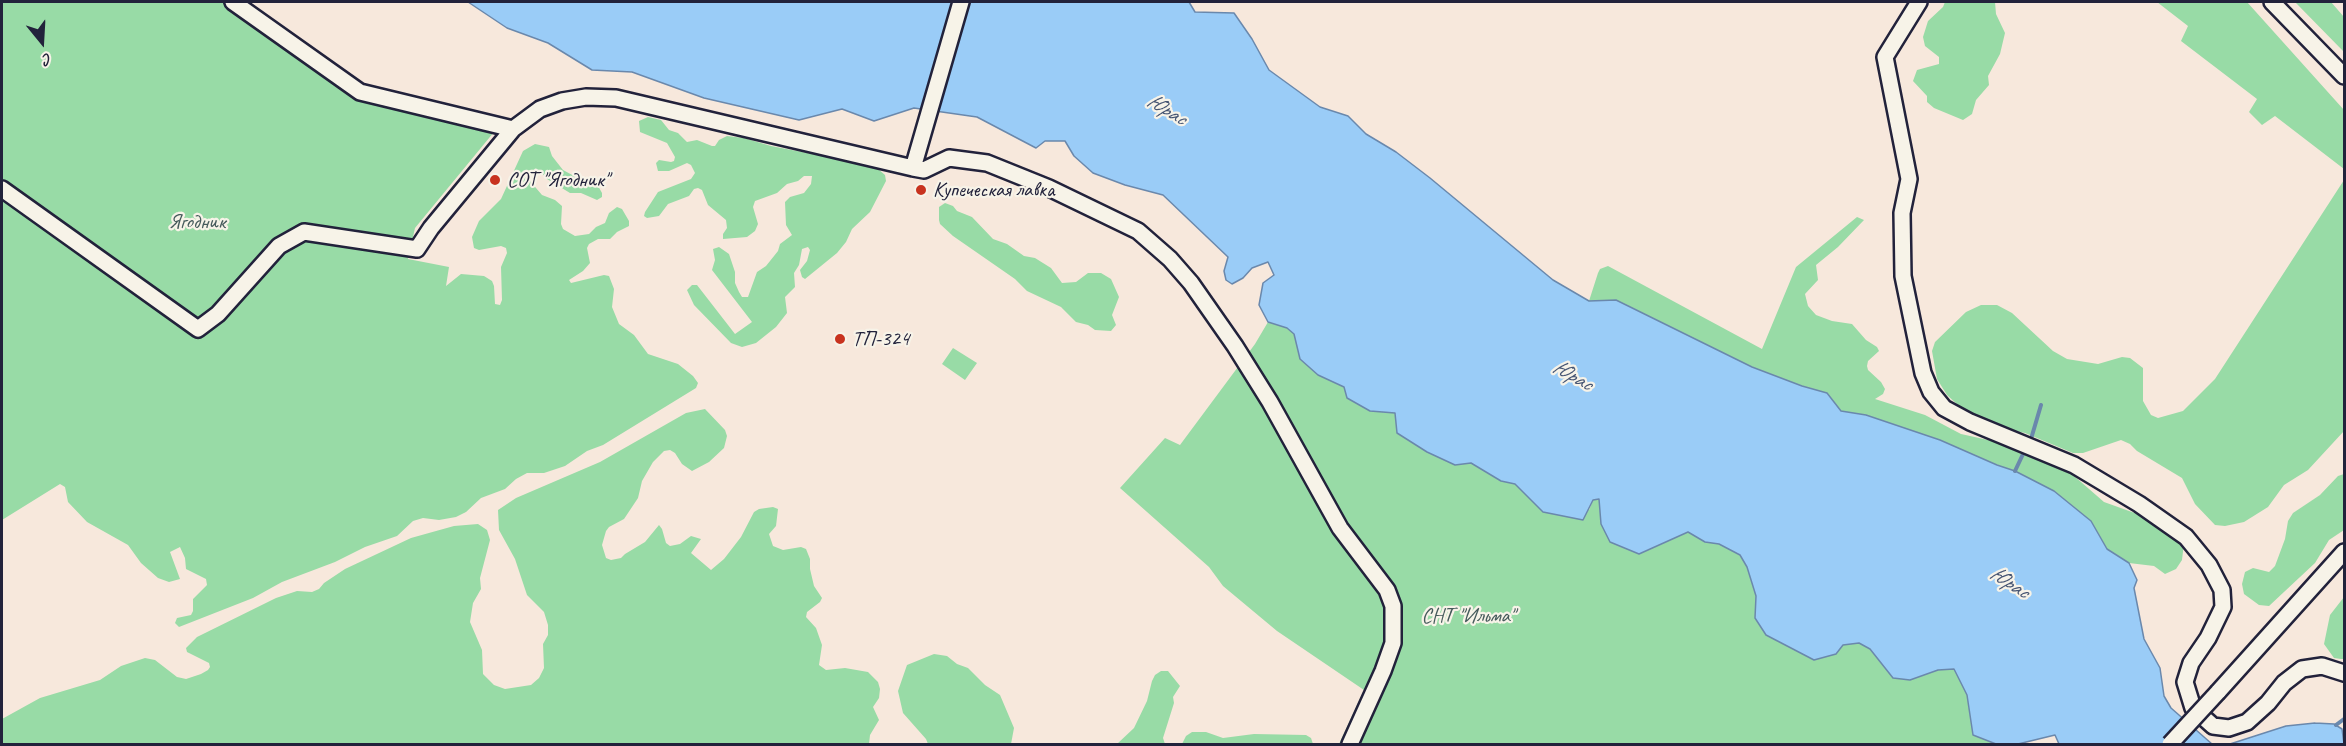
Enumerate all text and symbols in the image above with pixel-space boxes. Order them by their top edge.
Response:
north arrow [12,12,72,72]
text: С [41,48,54,70]
water label: Юрас [1141,88,1191,132]
place label: СОТ "Ягодник" [507,167,609,193]
marker: СОТ "Ягодник" [488,173,502,187]
place label: Купеческая лавка [933,177,1054,203]
marker: Купеческая лавка [914,183,928,197]
park label: Ягодник [169,209,225,235]
place label: ТП-324 [852,326,909,352]
marker: ТП-324 [833,332,847,346]
water label: Юрас [1548,355,1596,397]
water label: Юрас [1984,561,2034,605]
park label: СНТ "Ильма" [1421,603,1515,629]

